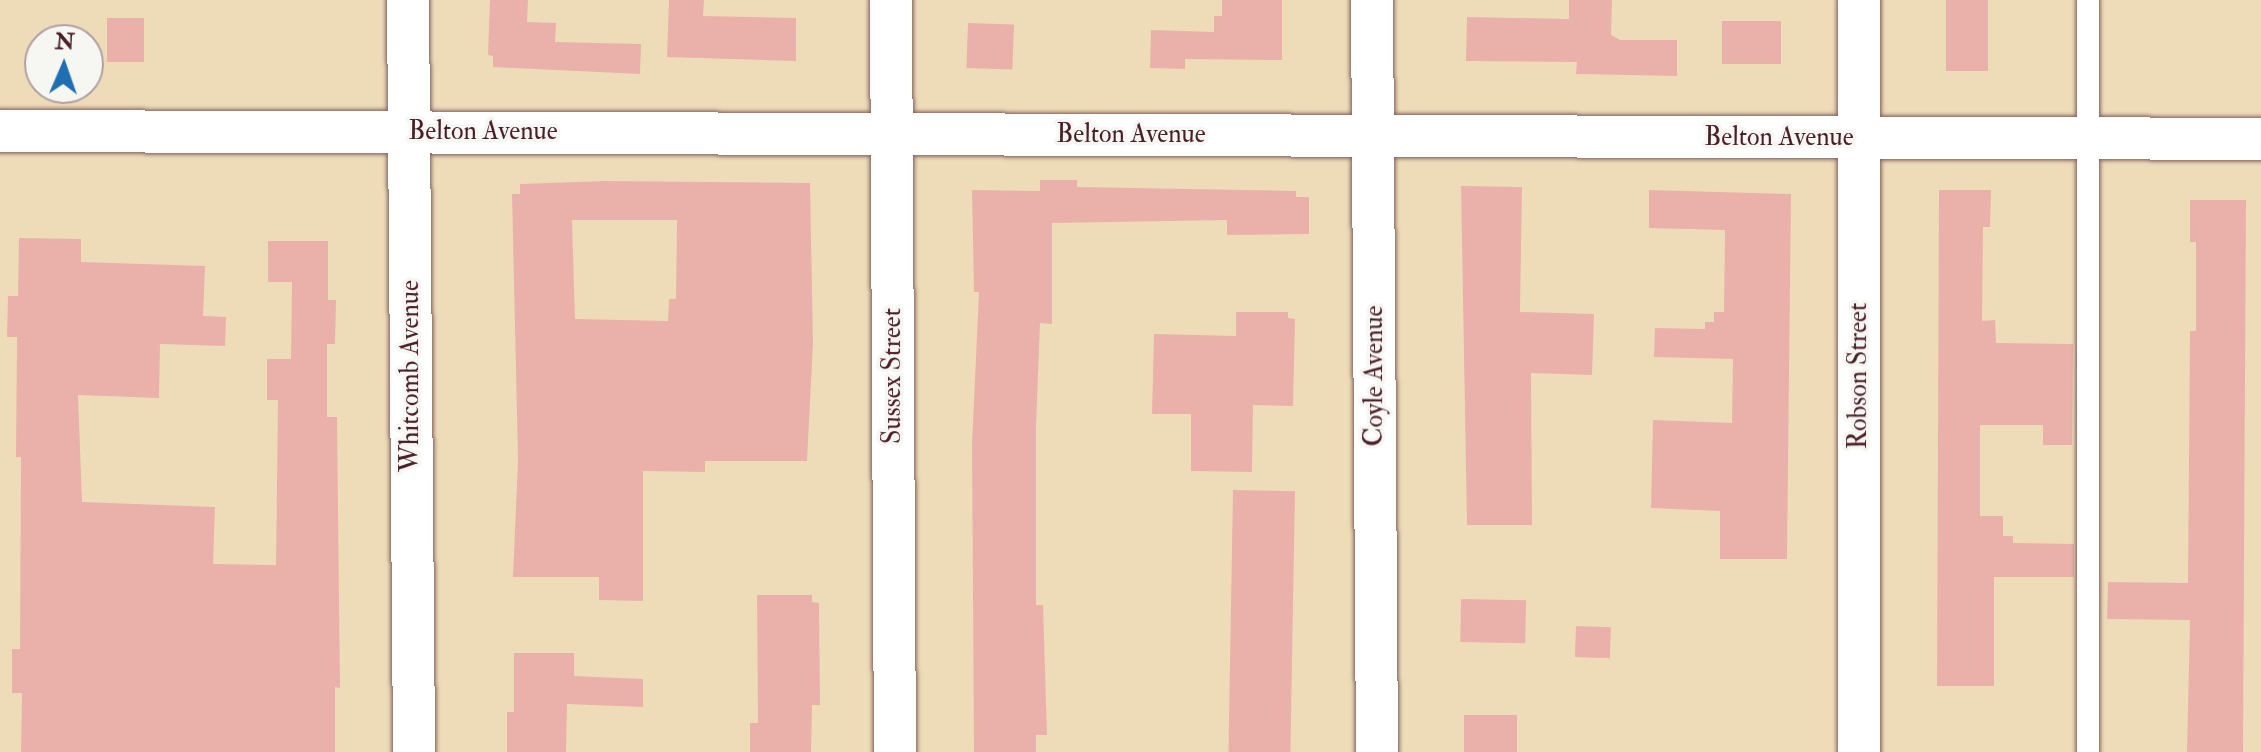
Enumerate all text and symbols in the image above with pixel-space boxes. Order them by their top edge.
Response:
north arrow [24,24,104,104]
text: N [54,28,75,56]
street label: Belton Avenue [408,116,558,148]
street label: Belton Avenue [1056,119,1206,151]
street label: Belton Avenue [1704,122,1854,154]
street label: Whitcomb Avenue [395,280,427,472]
street label: Robson Street [1843,303,1875,449]
street label: Coyle Avenue [1359,306,1391,446]
street label: Sussex Street [877,308,909,444]

